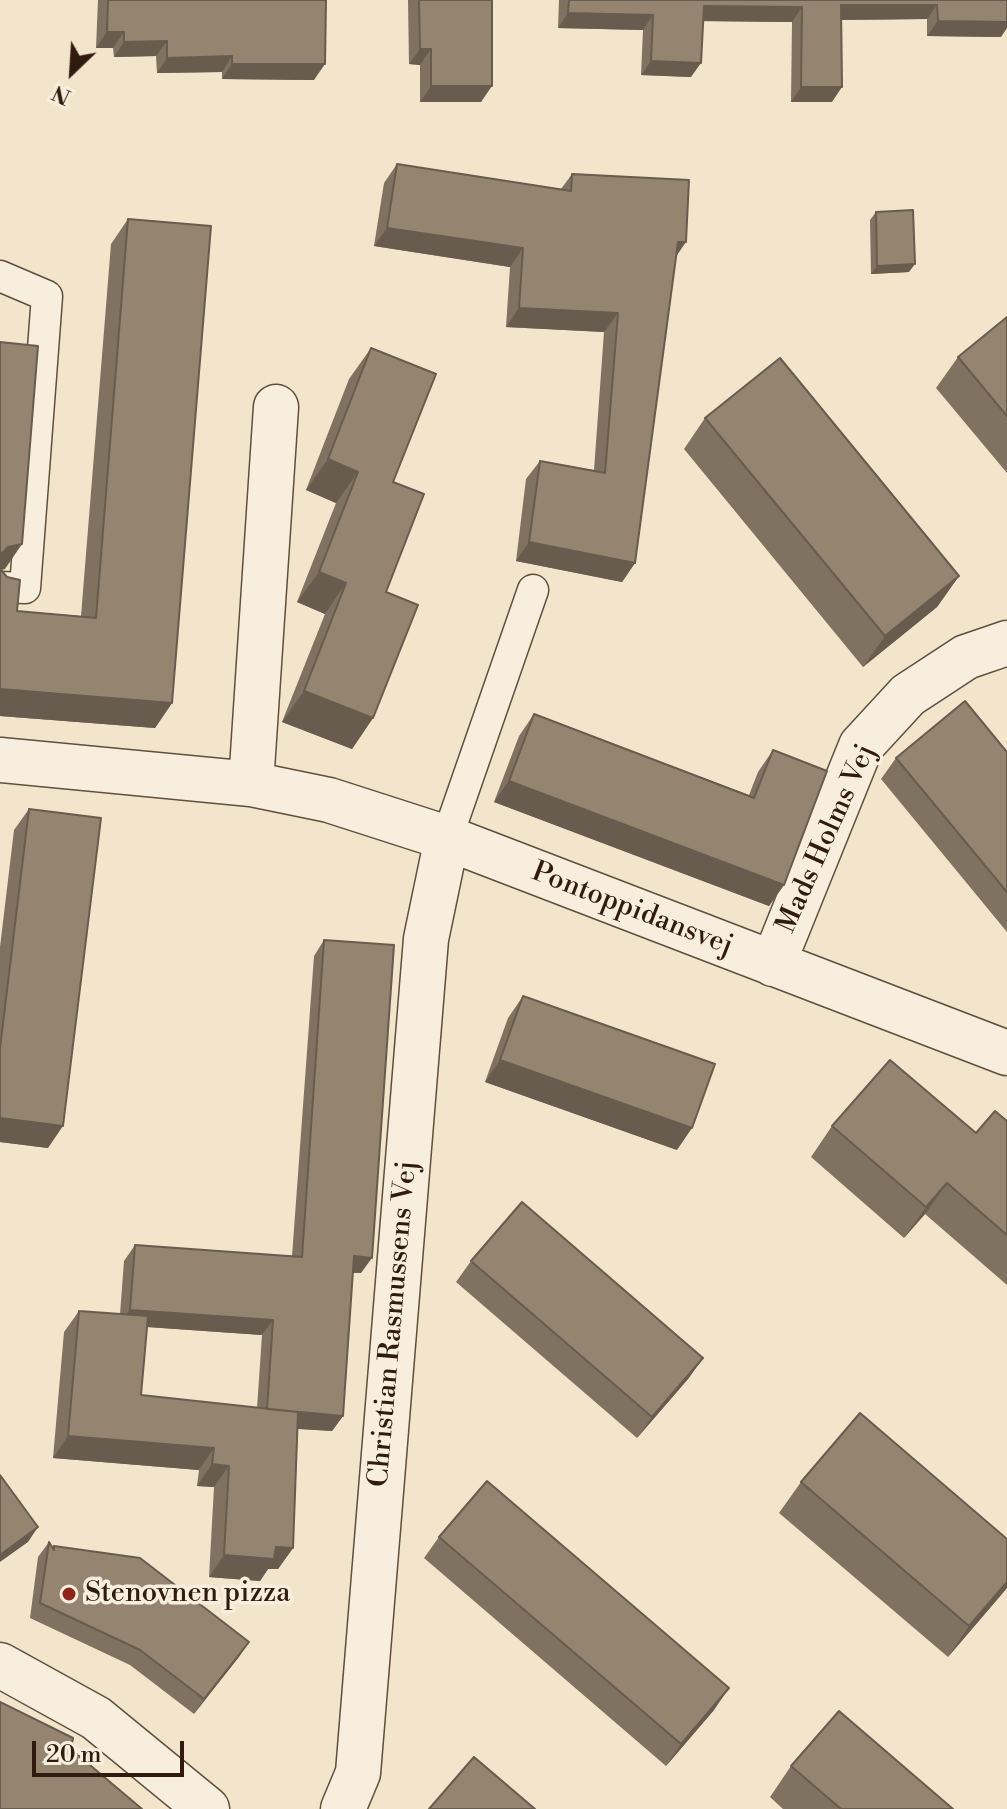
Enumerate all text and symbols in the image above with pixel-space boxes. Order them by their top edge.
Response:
north arrow [32,32,112,112]
text: N [48,78,75,110]
street label: Mads Holms Vej [770,739,884,939]
street label: Pontoppidansvej [527,856,737,964]
street label: Christian Rasmussens Vej [363,1159,425,1489]
place label: Stenovnen pizza [85,1577,290,1611]
marker: Stenovnen pizza [60,1585,78,1603]
scale bar [36,1725,188,1775]
text: 20 m [46,1740,102,1770]

